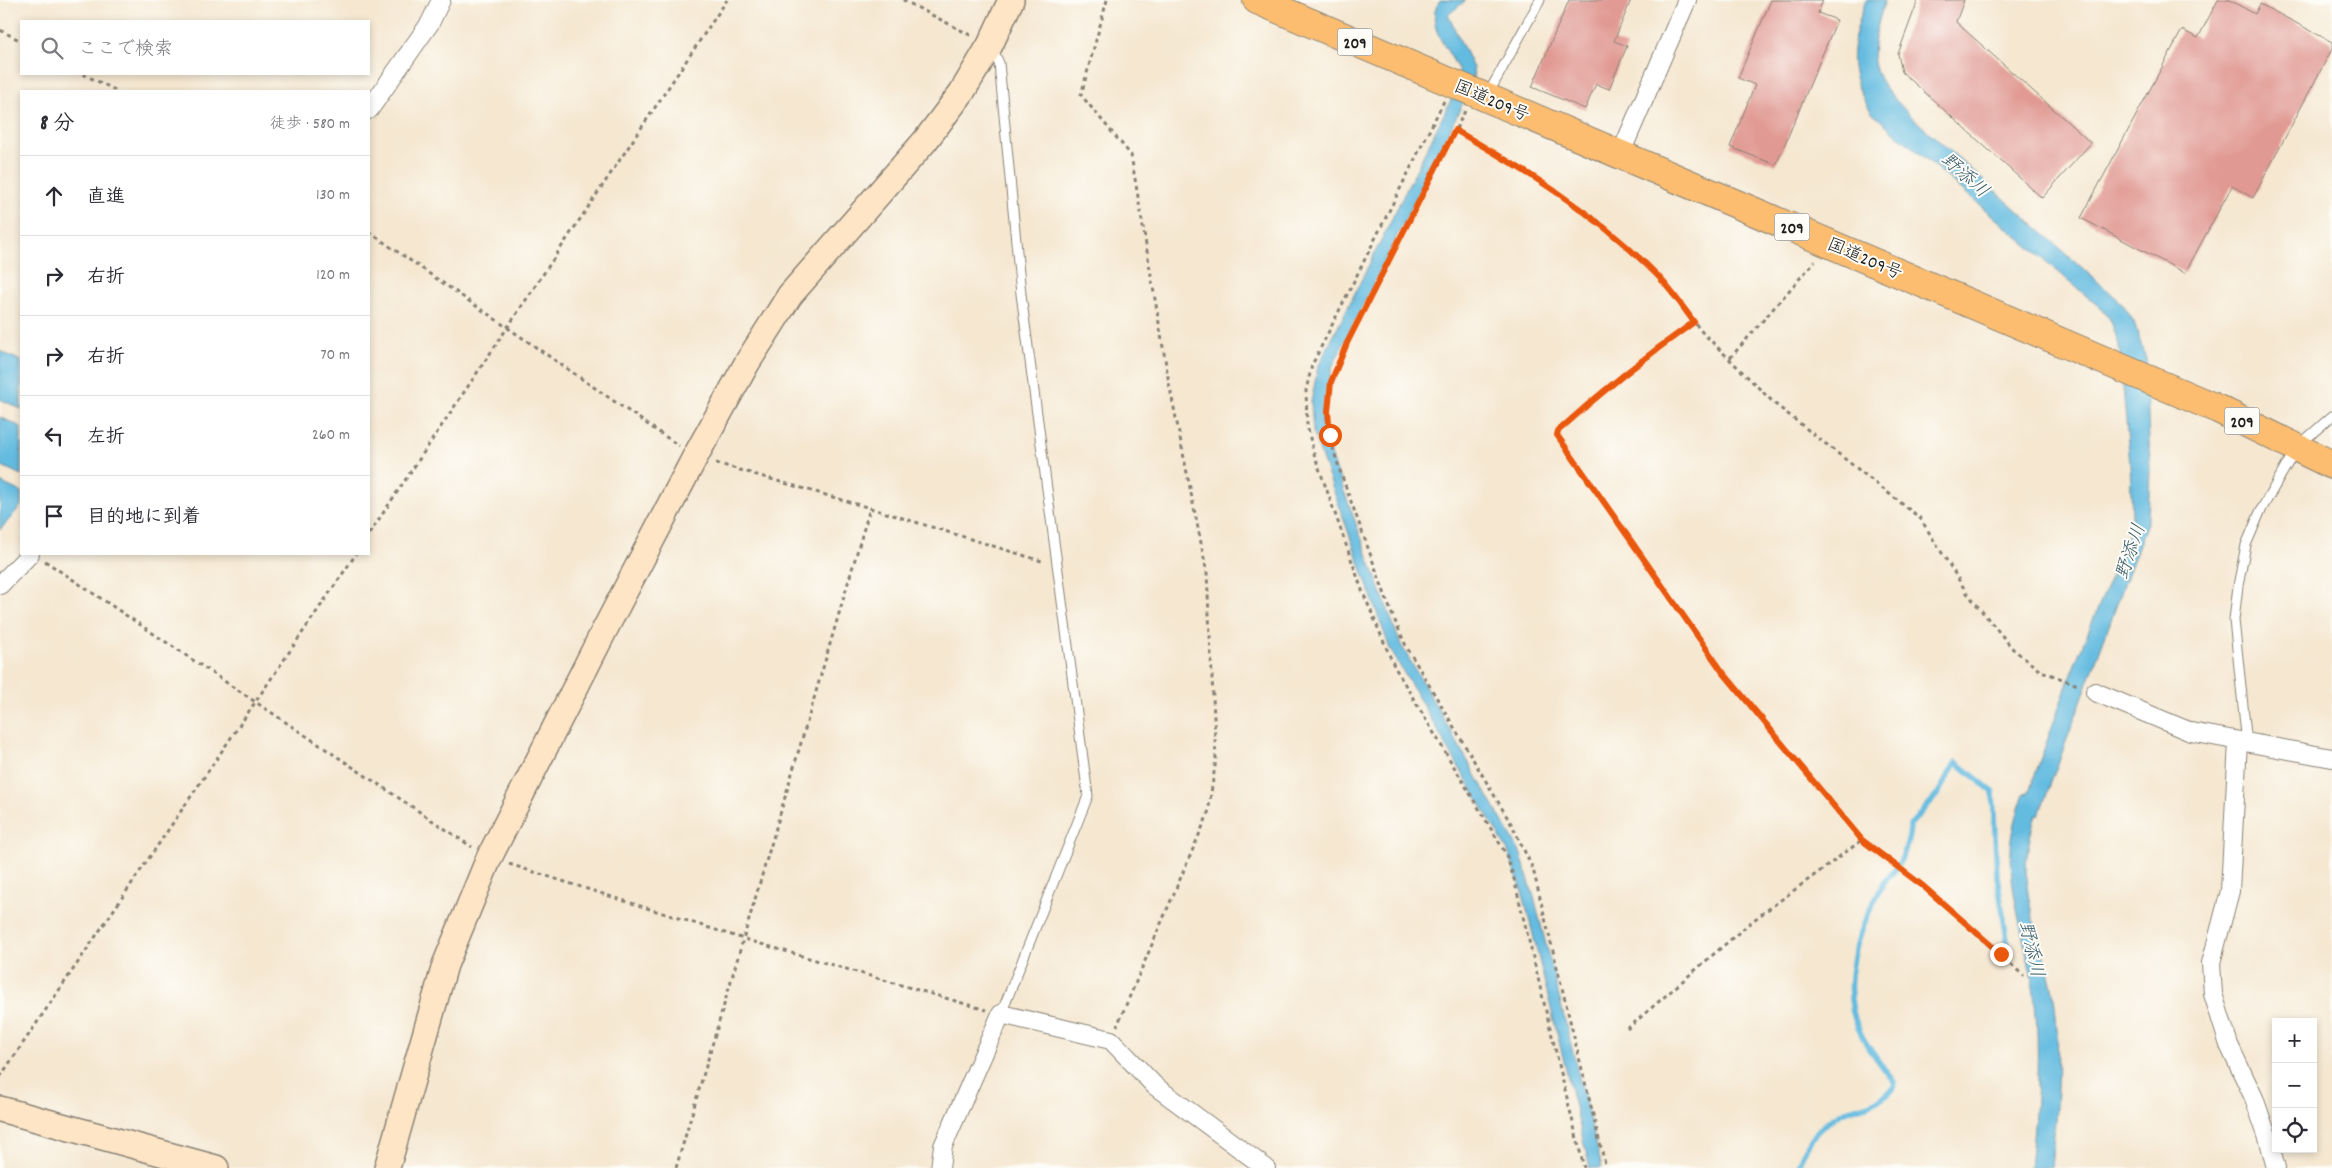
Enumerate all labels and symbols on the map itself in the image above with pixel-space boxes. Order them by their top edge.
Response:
road number: 209 [1338,28,1372,56]
street label: 国道209号 [1449,75,1533,129]
water label: 野添川 [1933,147,1994,206]
road number: 209 [1774,213,1810,240]
street label: 国道209号 [1822,233,1906,287]
road number: 209 [2224,408,2260,434]
route start [1319,424,1342,447]
water label: 野添川 [2110,521,2154,583]
water label: 野添川 [2010,919,2049,981]
route end [1990,943,2013,966]

